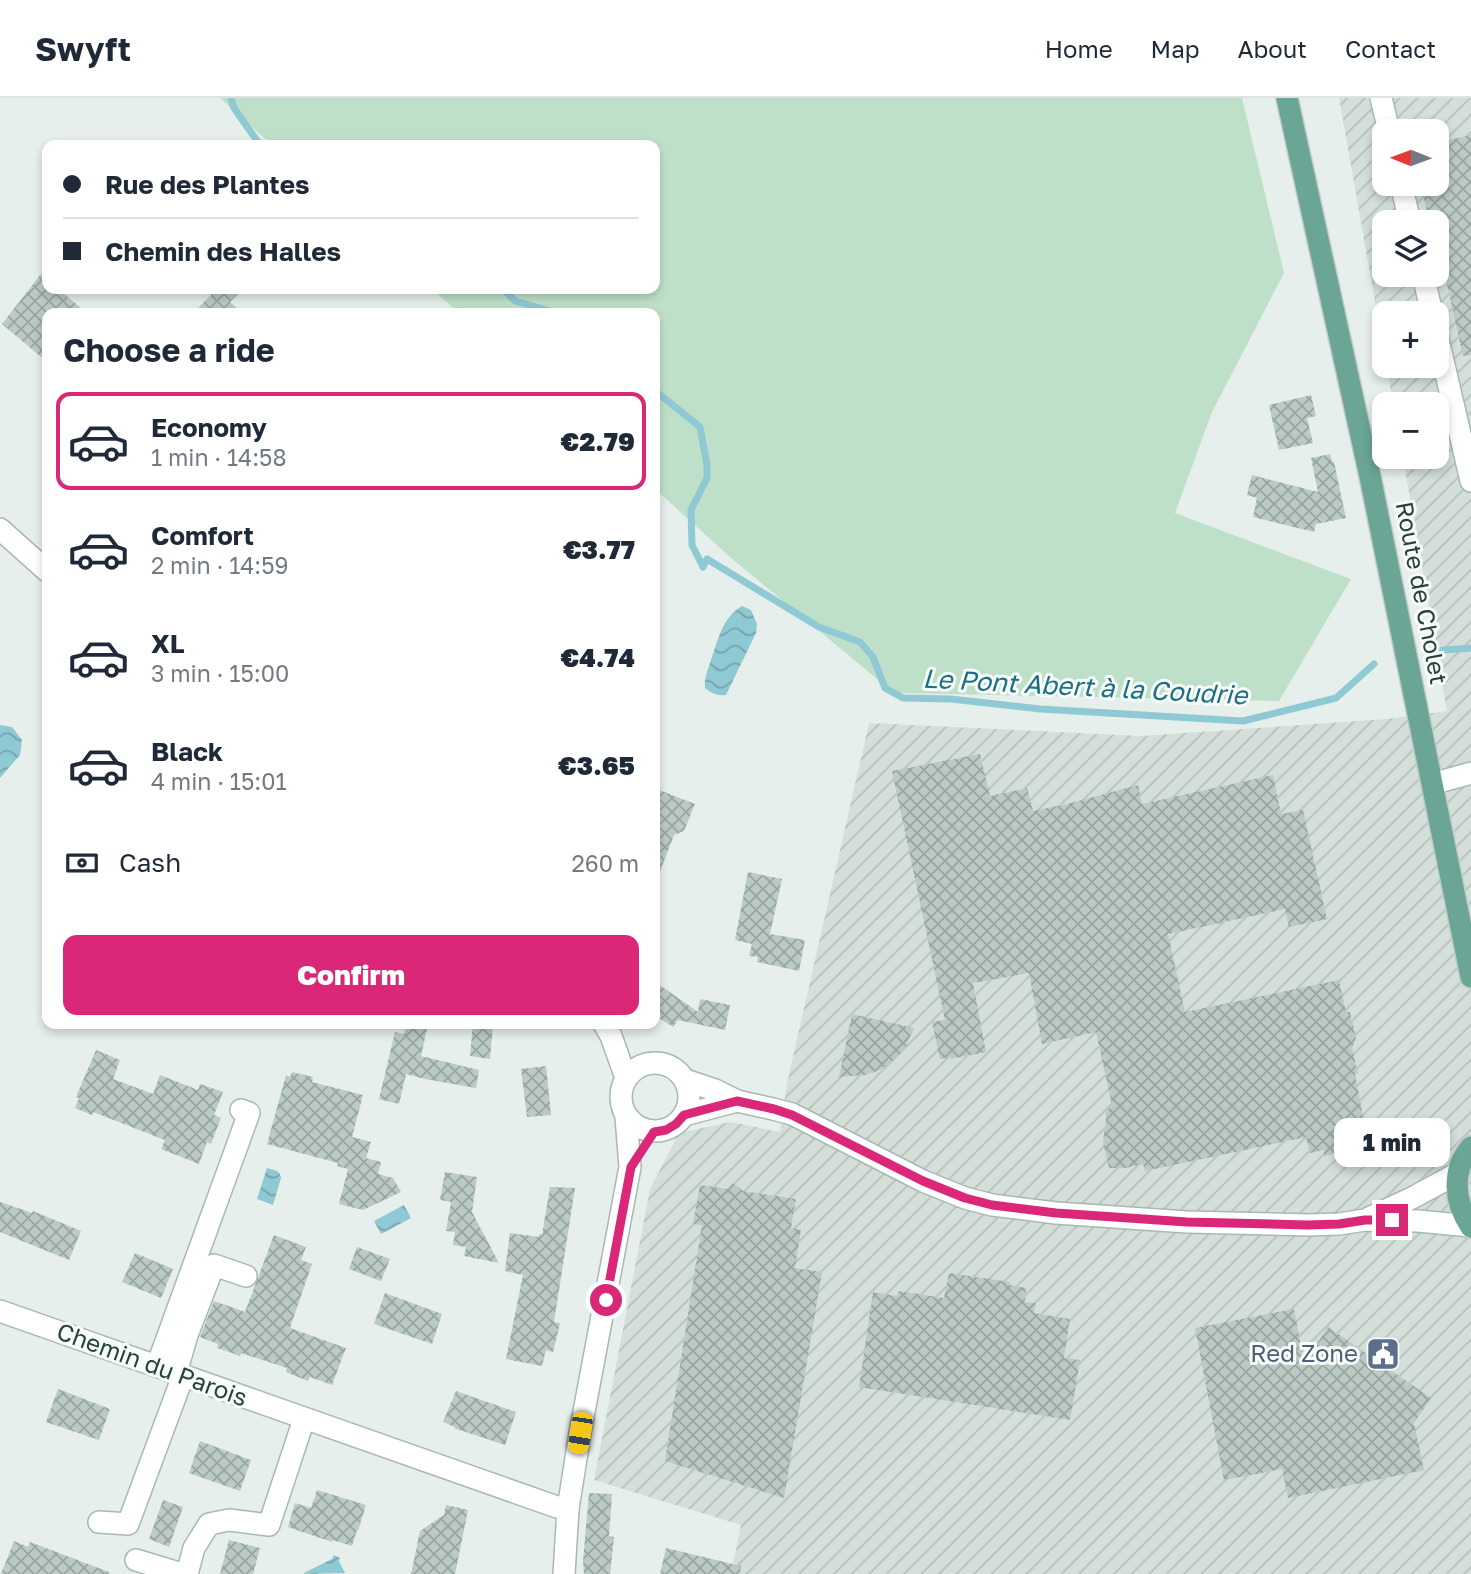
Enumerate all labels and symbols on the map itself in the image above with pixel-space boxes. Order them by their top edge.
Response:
north arrow [1372,119,1449,196]
street label: Route de Cholet [1391,499,1454,687]
water label: Le Pont Abert à la Coudrie [922,663,1250,711]
callout: 1 min [1334,1118,1450,1168]
route end [1376,1204,1408,1236]
route start [590,1284,622,1316]
street label: Chemin du Parois [53,1316,252,1411]
public building icon: Red Zone [1364,1335,1402,1373]
place label: Red Zone [1250,1338,1358,1367]
car [567,1411,594,1455]

